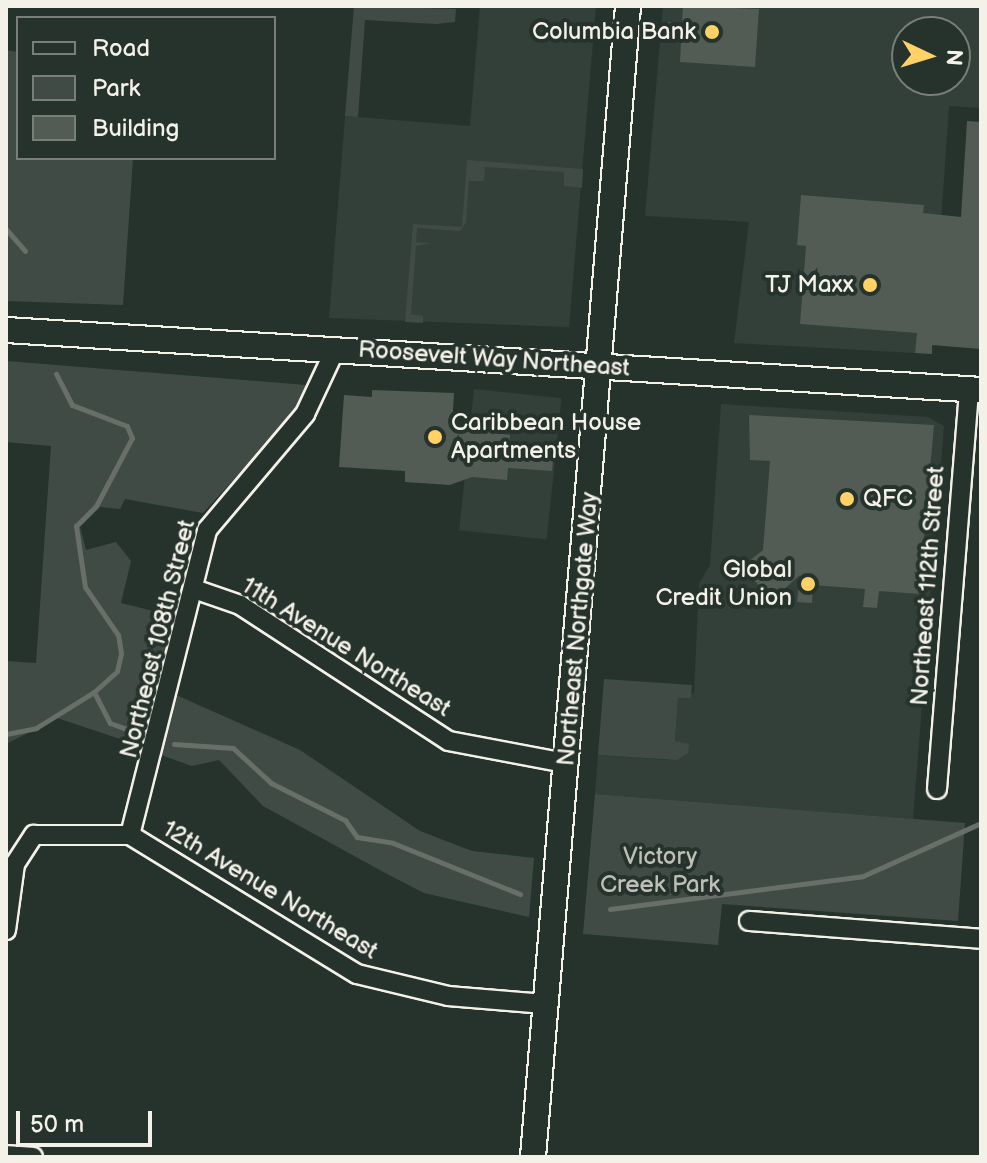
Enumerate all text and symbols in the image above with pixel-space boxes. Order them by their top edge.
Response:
legend [16,16,276,160]
north arrow [891,16,971,96]
place label: Columbia Bank [532,18,696,46]
marker: Columbia Bank [703,23,721,41]
text: Road [92,34,150,63]
text: N [939,48,967,67]
text: Park [92,74,140,103]
text: Building [92,114,179,143]
place label: TJ Maxx [765,271,854,299]
marker: TJ Maxx [861,276,879,294]
street label: Roosevelt Way Northeast [356,335,632,383]
place label: Caribbean House Apartments [451,409,641,465]
marker: Caribbean House Apartments [426,428,444,446]
street label: Northeast 112th Street [905,465,951,707]
place label: QFC [863,485,913,513]
street label: Northeast Northgate Way [552,490,604,768]
marker: QFC [838,490,856,508]
street label: Northeast 108th Street [114,517,202,761]
place label: Global Credit Union [655,556,792,612]
street label: 11th Avenue Northeast [236,571,456,723]
marker: Global Credit Union [799,575,817,593]
street label: 12th Avenue Northeast [157,814,383,966]
park label: Victory Creek Park [600,843,720,899]
scale bar [20,1095,156,1145]
text: 50 m [30,1110,84,1139]

